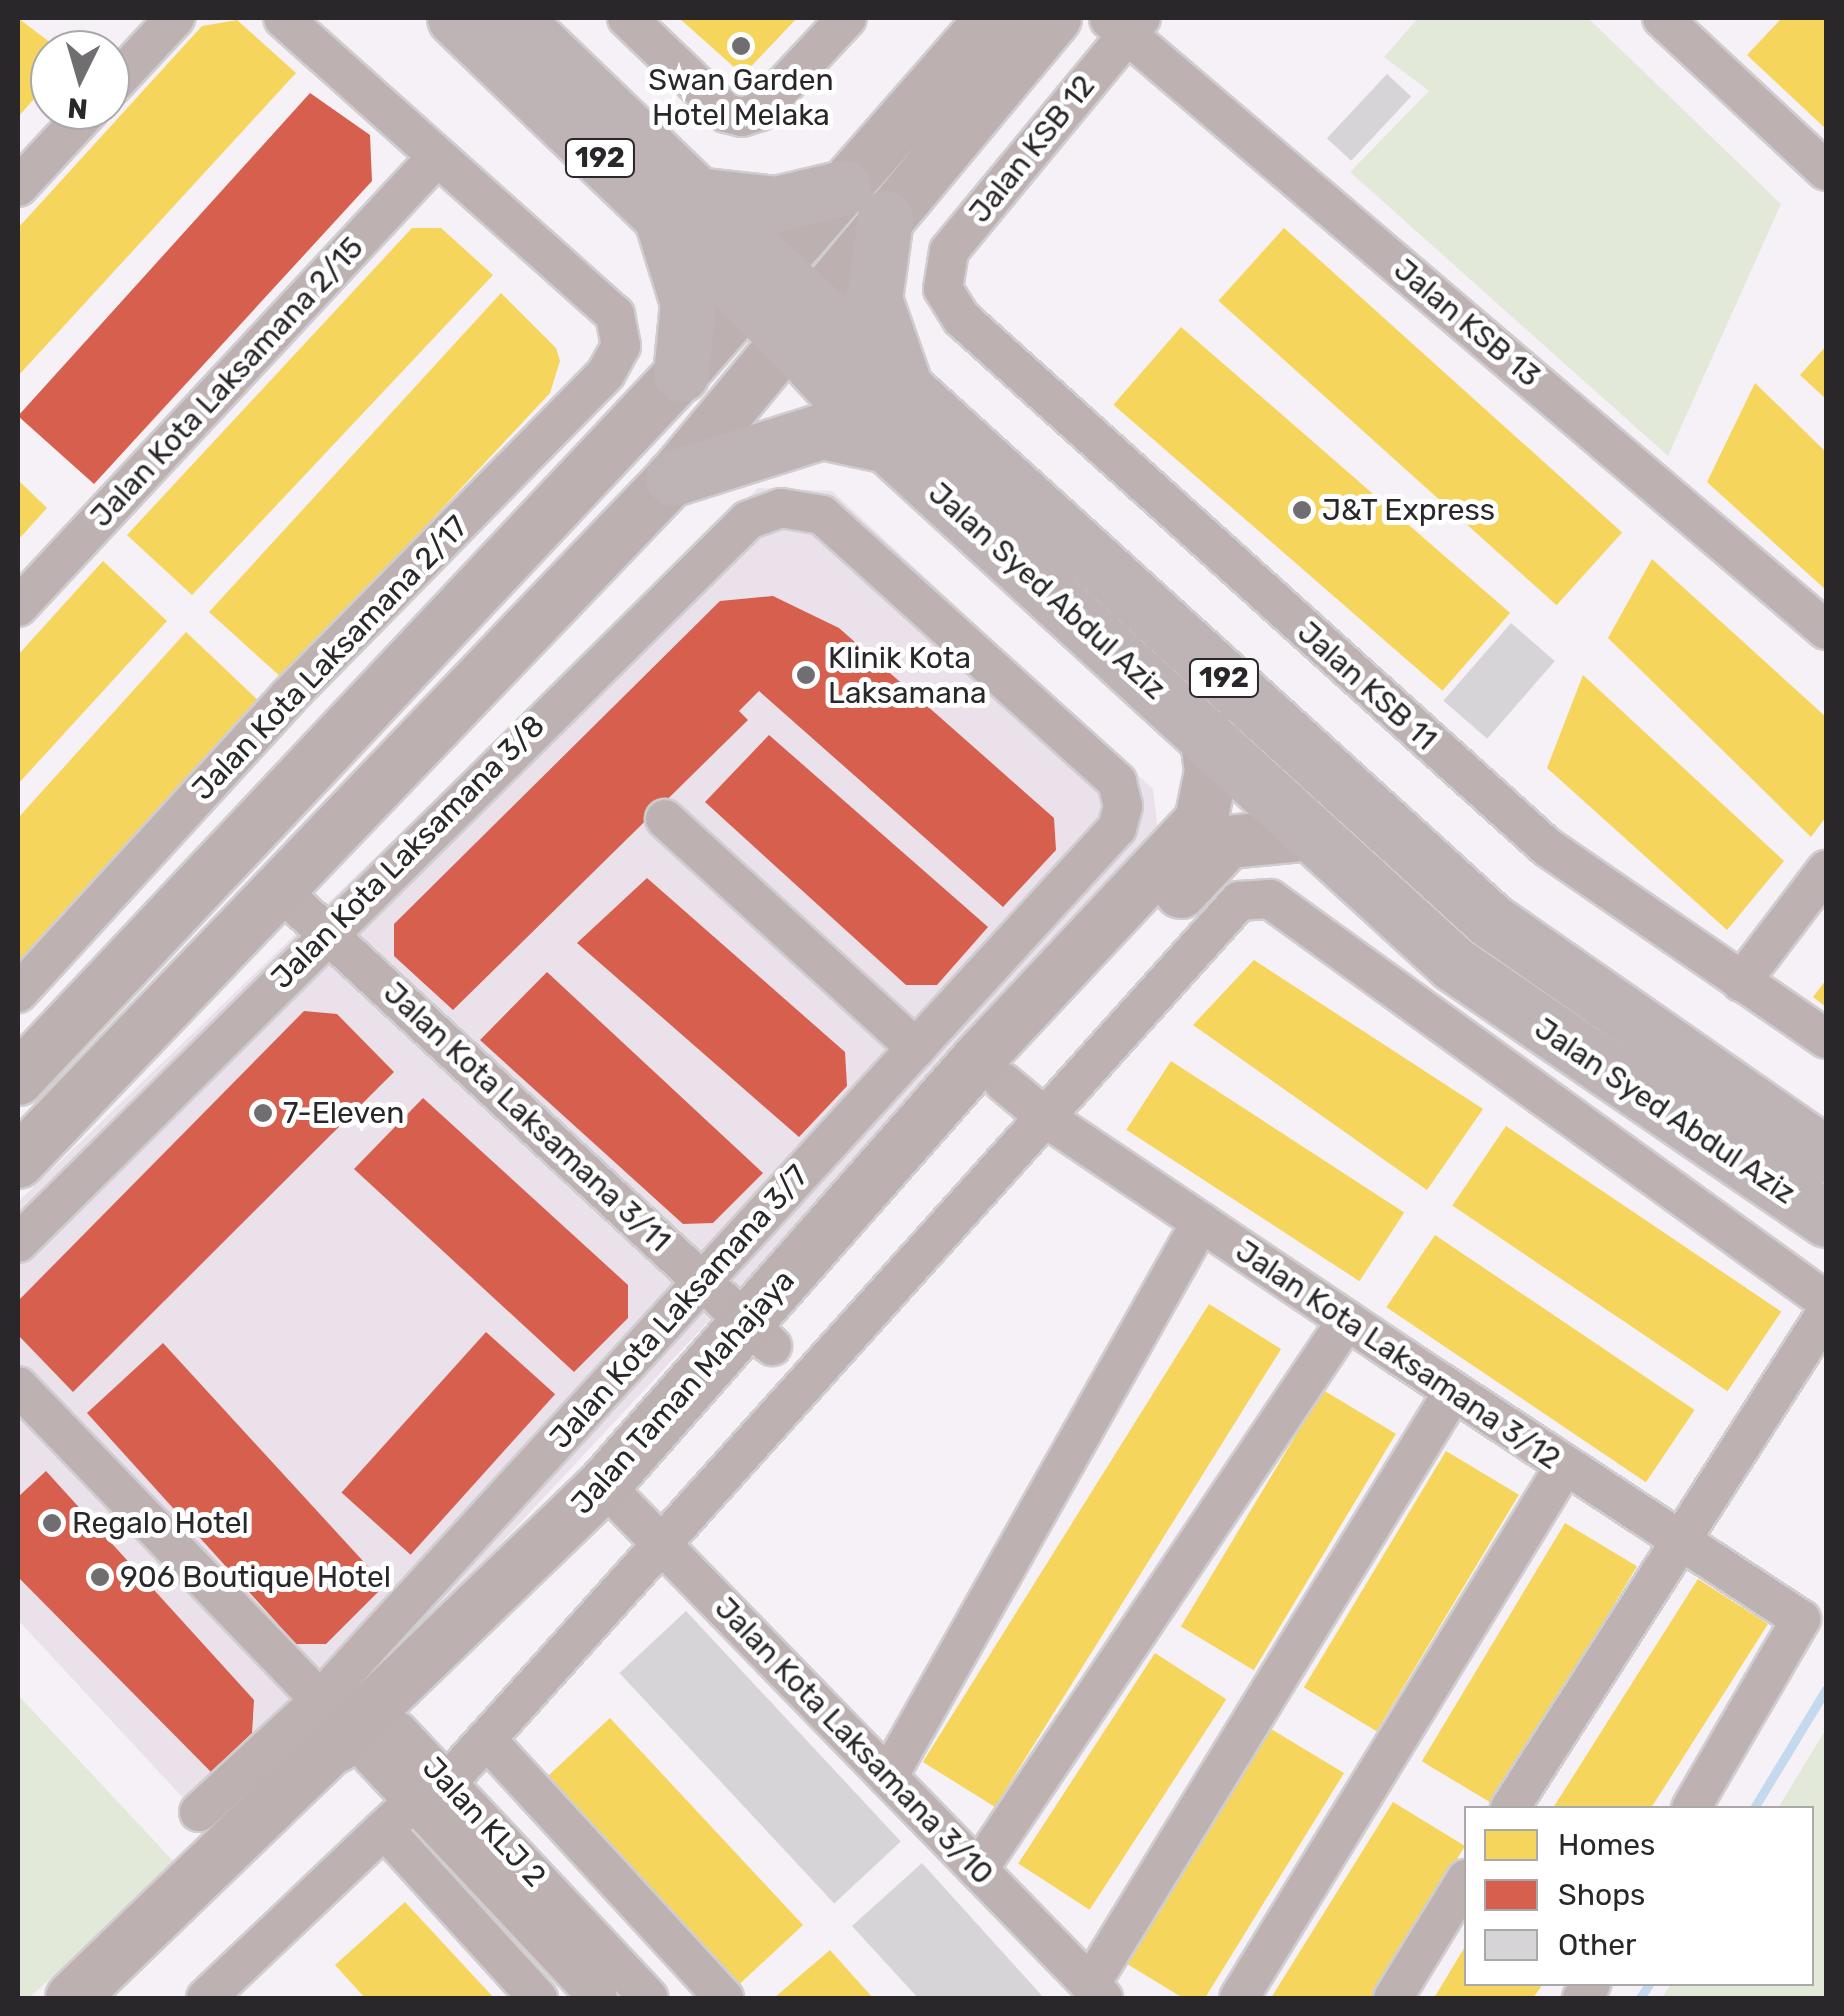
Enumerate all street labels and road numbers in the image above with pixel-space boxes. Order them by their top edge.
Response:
street label: Jalan KSB 12 [962,68,1102,230]
road number: 192 [562,135,638,181]
street label: Jalan Kota Laksamana 2/15 [83,230,371,534]
street label: Jalan KSB 13 [1387,252,1547,394]
street label: Jalan Syed Abdul Aziz [921,475,1173,707]
street label: Jalan Kota Laksamana 2/17 [185,509,475,807]
street label: Jalan KSB 11 [1290,614,1444,758]
road number: 192 [1186,655,1262,701]
street label: Jalan Kota Laksamana 3/8 [264,708,552,996]
street label: Jalan Kota Laksamana 3/11 [376,975,678,1259]
street label: Jalan Syed Abdul Aziz [1527,1010,1803,1212]
street label: Jalan Kota Laksamana 3/7 [542,1158,816,1456]
street label: Jalan Kota Laksamana 3/12 [1229,1233,1567,1477]
street label: Jalan Taman Mahajaya [564,1262,802,1522]
street label: Jalan Kota Laksamana 3/10 [707,1590,1001,1892]
street label: Jalan KLJ 2 [415,1750,553,1894]

